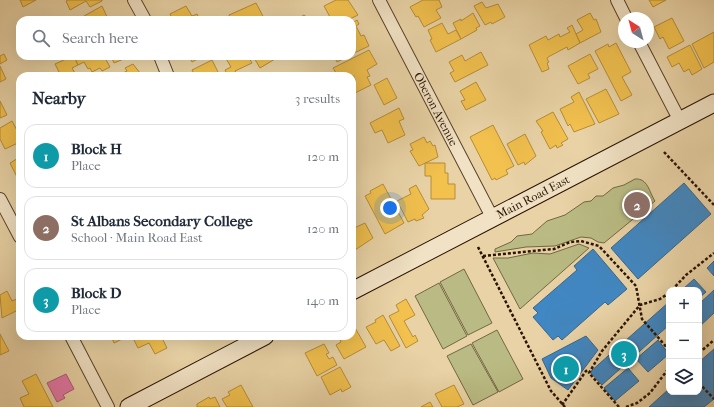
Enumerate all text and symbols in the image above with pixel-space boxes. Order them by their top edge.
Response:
north arrow [618,12,654,48]
search box [16,16,356,60]
icon: search [30,27,52,49]
text: Search here [62,29,138,47]
street label: Oberon Avenue [411,70,461,148]
text: Nearby [32,88,86,108]
text: 3 results [295,91,340,106]
text: Block H [71,140,122,158]
text: 1 [44,149,48,164]
text: 120 m [307,149,339,164]
text: Place [71,158,101,173]
street label: Main Road East [494,172,573,222]
pin: 2 [624,190,650,220]
your location [380,198,400,218]
text: St Albans Secondary College [71,212,253,230]
text: 2 [43,221,49,236]
text: 120 m [307,221,339,236]
text: School · Main Road East [71,230,203,245]
text: Block D [71,284,121,302]
map controls [666,287,702,395]
button: + [666,287,702,323]
text: 3 [43,293,49,308]
text: 140 m [306,293,339,308]
text: Place [71,302,101,317]
button: − [666,323,702,359]
pin: 3 [611,339,637,369]
pin: 1 [553,354,579,384]
button: layers [666,359,702,395]

